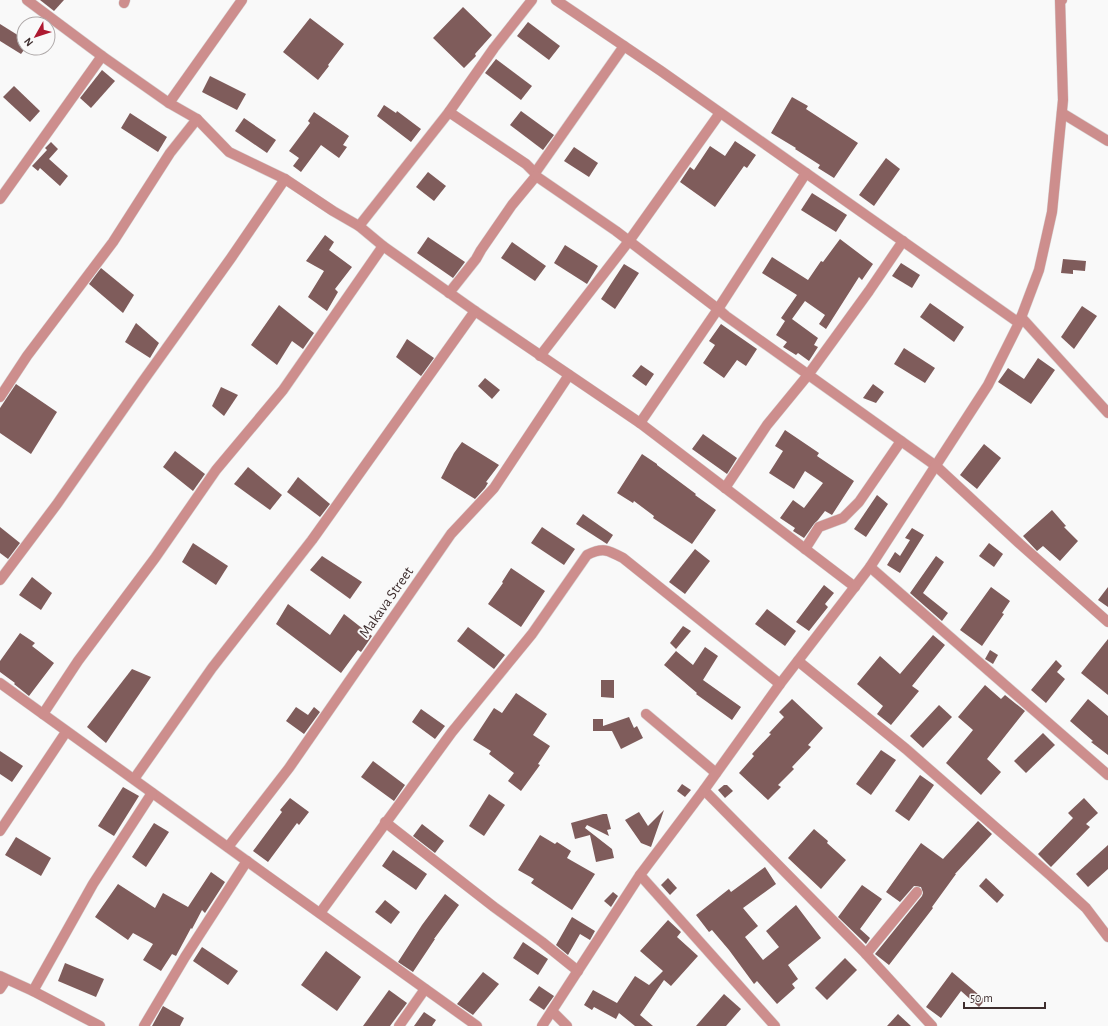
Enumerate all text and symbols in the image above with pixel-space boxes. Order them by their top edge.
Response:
north arrow [16,16,56,56]
text: N [22,36,35,48]
street label: Makava Street [357,564,416,640]
scale bar [964,984,1045,1010]
text: 50 m [970,992,993,1004]

